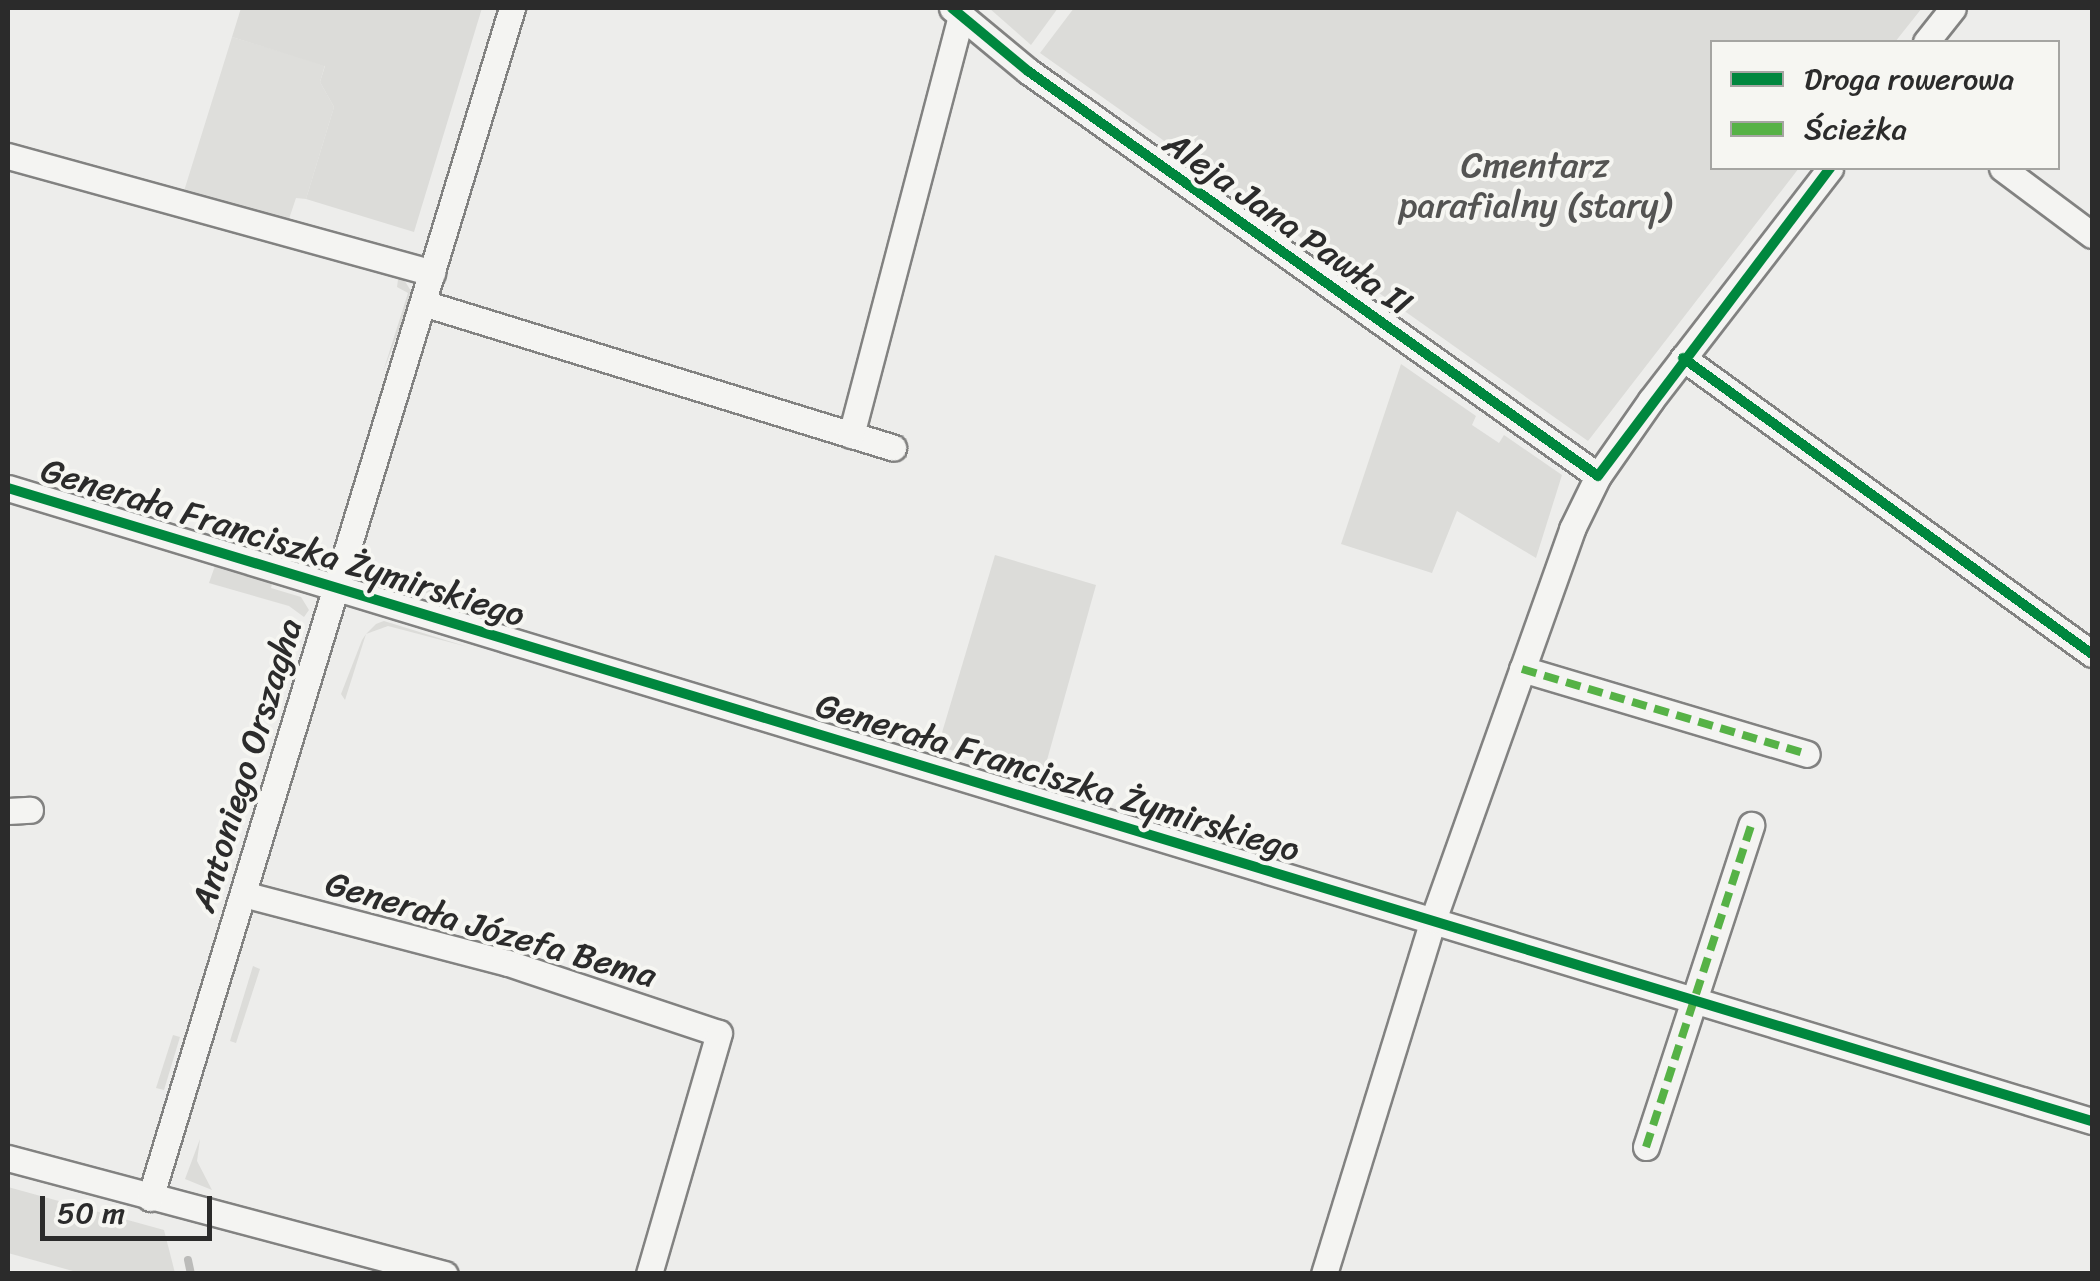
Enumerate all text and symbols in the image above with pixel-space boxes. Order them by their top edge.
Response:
legend [1710,40,2060,170]
text: Droga rowerowa [1804,52,2014,106]
text: Ścieżka [1804,102,1907,156]
street label: Aleja Jana Pawła II [1155,121,1421,325]
park label: Cmentarz parafialny (stary) [1398,144,1672,226]
street label: Generała Franciszka Żymirskiego [35,448,531,636]
street label: Antoniego Orszagha [181,613,311,917]
street label: Generała Franciszka Żymirskiego [810,683,1306,871]
street label: Generała Józefa Bema [321,862,661,996]
scale bar [45,1176,218,1238]
text: 50 m [57,1186,125,1240]

